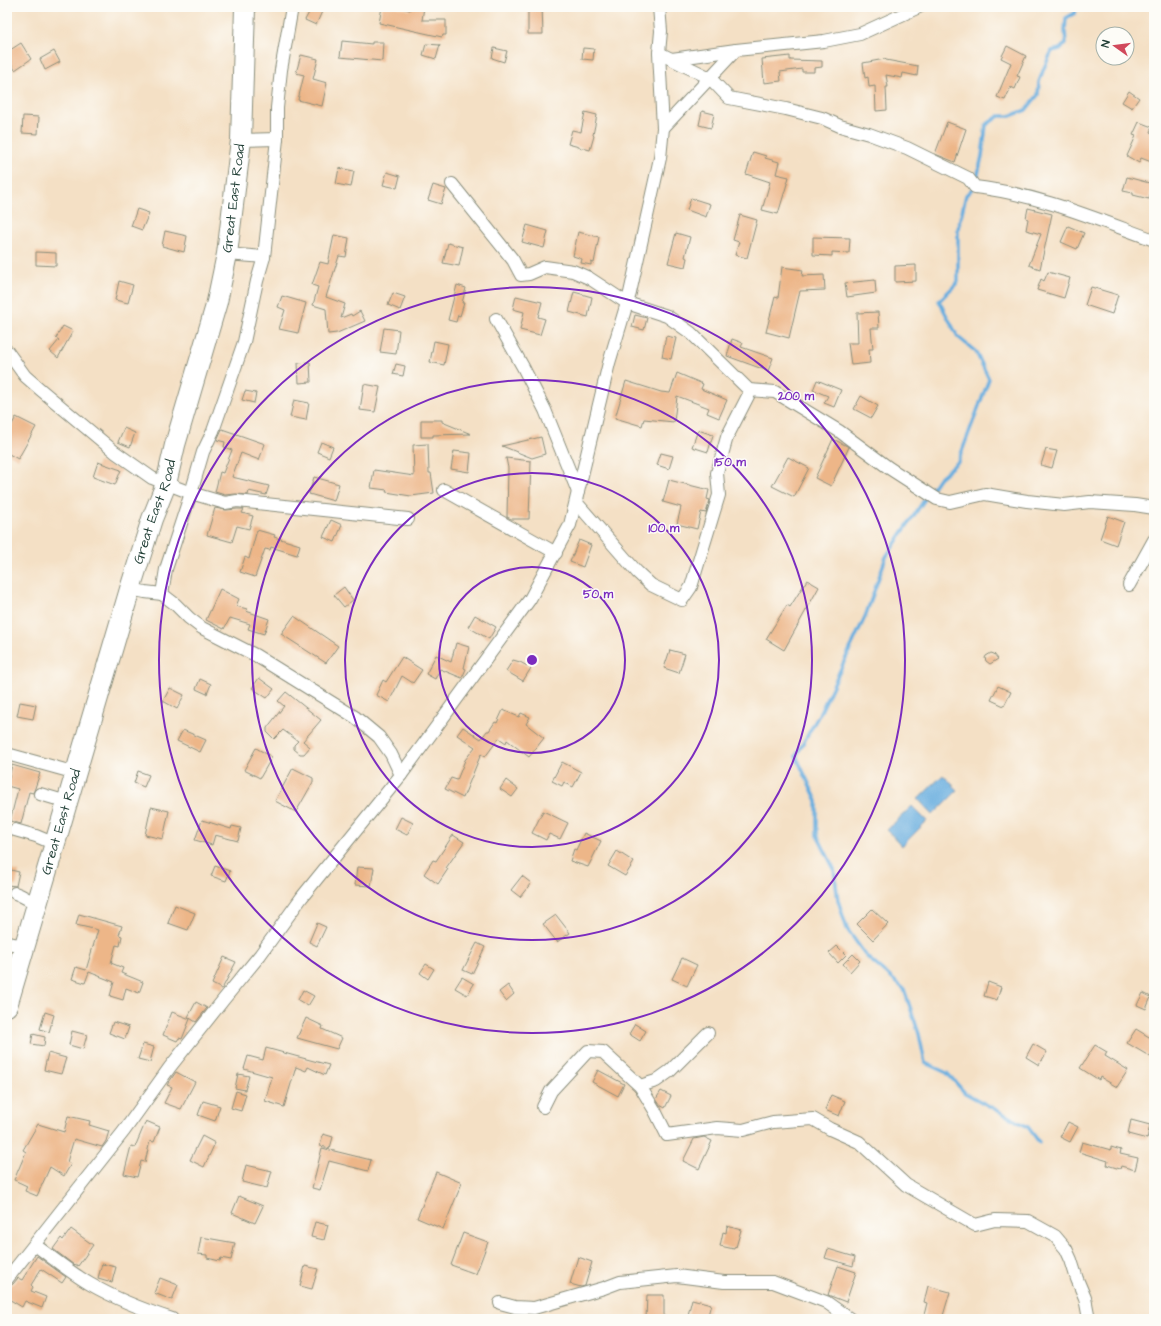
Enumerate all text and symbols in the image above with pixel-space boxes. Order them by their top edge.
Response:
north arrow [1095,26,1135,66]
text: N [1098,38,1114,49]
street label: Great East Road [217,143,250,254]
text: 200 m [777,388,815,405]
text: 150 m [714,454,747,471]
street label: Great East Road [128,458,181,567]
text: 100 m [649,520,680,537]
text: 50 m [583,586,614,603]
centre of rings [525,653,539,667]
street label: Great East Road [36,767,86,877]

